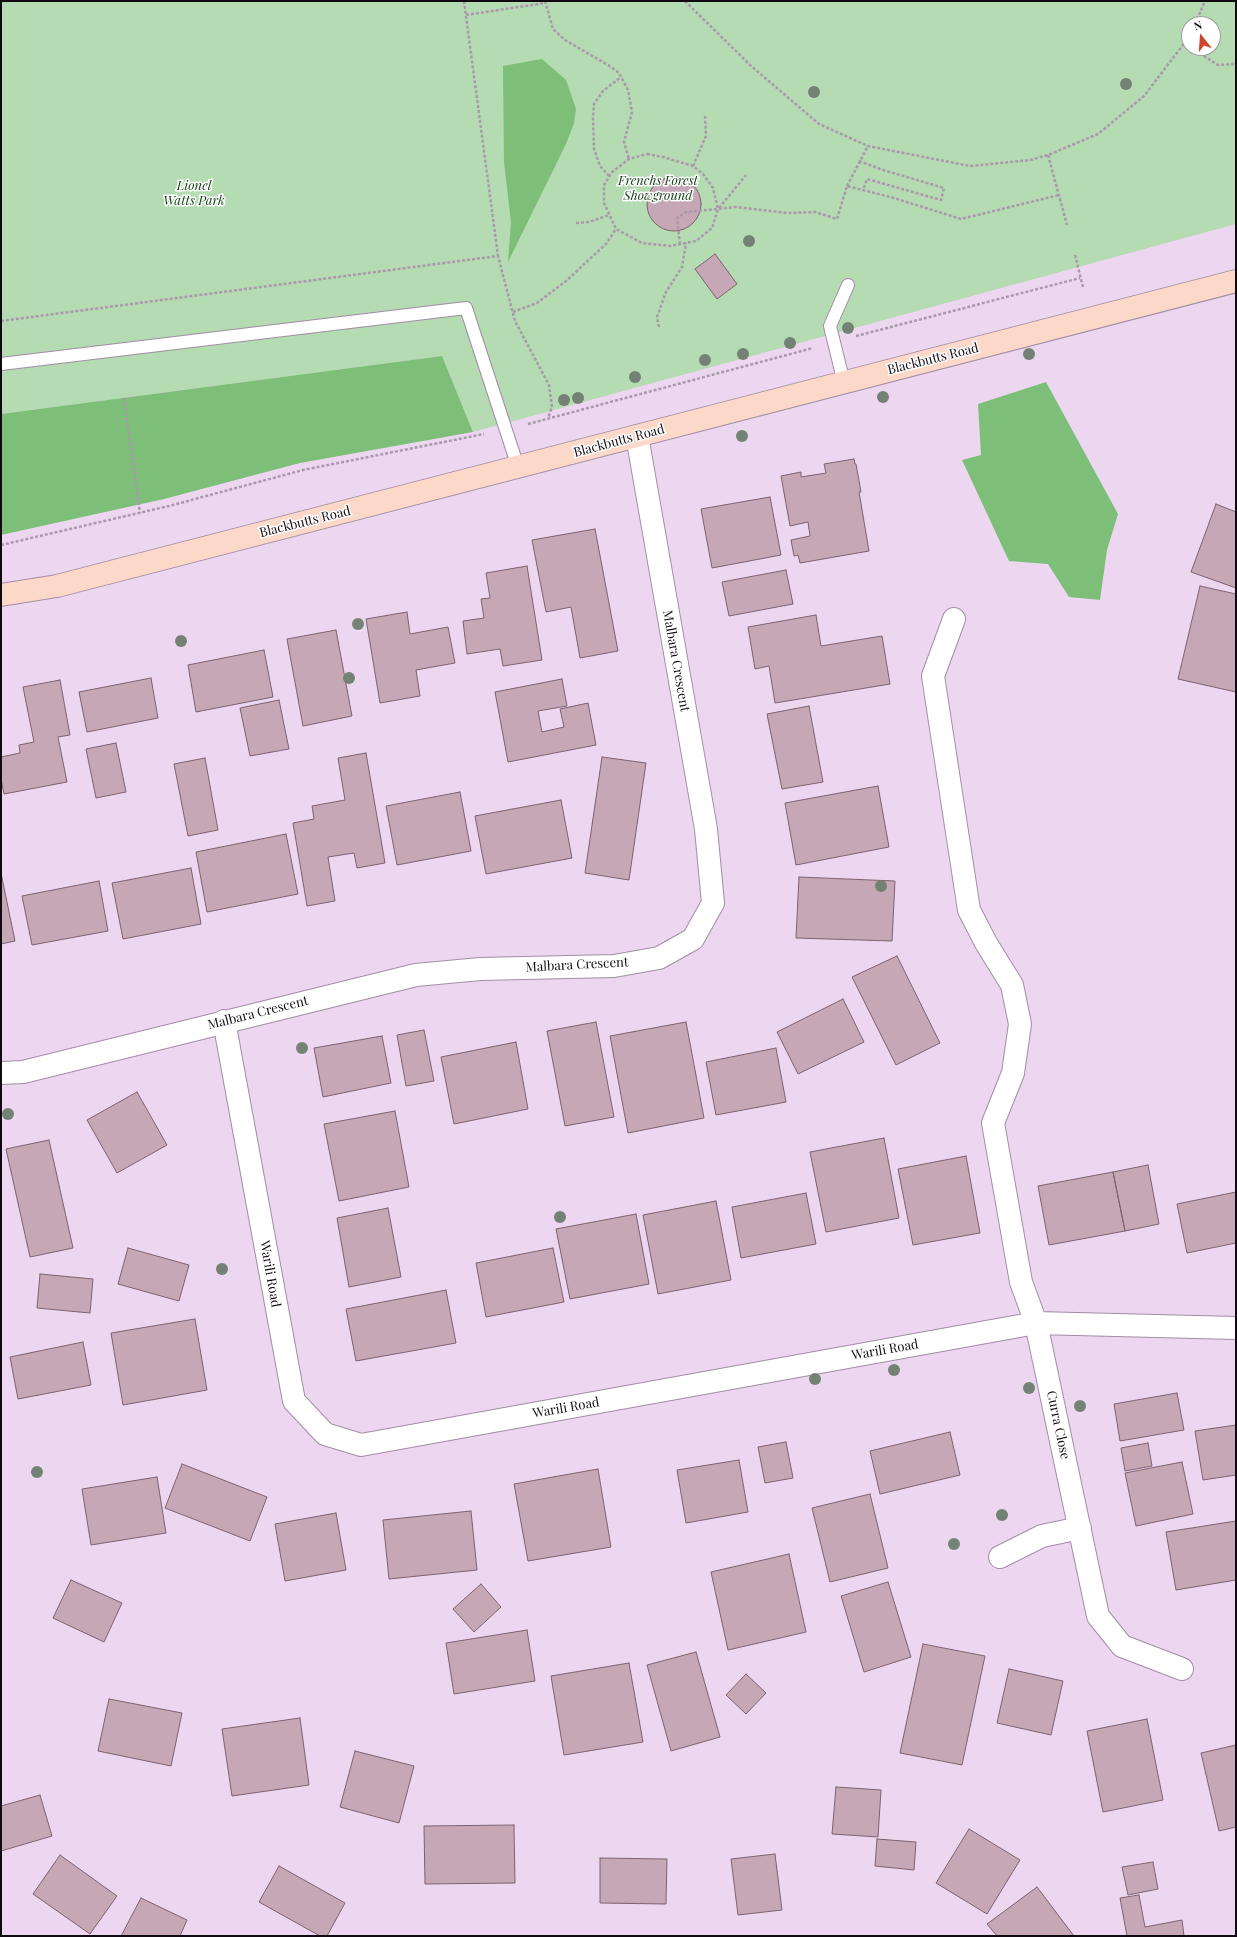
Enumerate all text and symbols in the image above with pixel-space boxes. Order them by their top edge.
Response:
north arrow [1181,16,1221,56]
text: N [1192,17,1204,33]
park label: Frenchs Forest Showground [618,173,698,204]
park label: Lionel Watts Park [163,178,225,209]
street label: Blackbutts Road [886,340,980,378]
street label: Blackbutts Road [572,421,666,461]
street label: Blackbutts Road [258,503,352,541]
street label: Malbara Crescent [659,609,693,713]
street label: Malbara Crescent [525,955,629,975]
street label: Malbara Crescent [206,993,310,1033]
street label: Warili Road [256,1239,284,1309]
street label: Warili Road [850,1336,920,1364]
street label: Curra Close [1043,1389,1073,1461]
street label: Warili Road [531,1394,601,1422]

